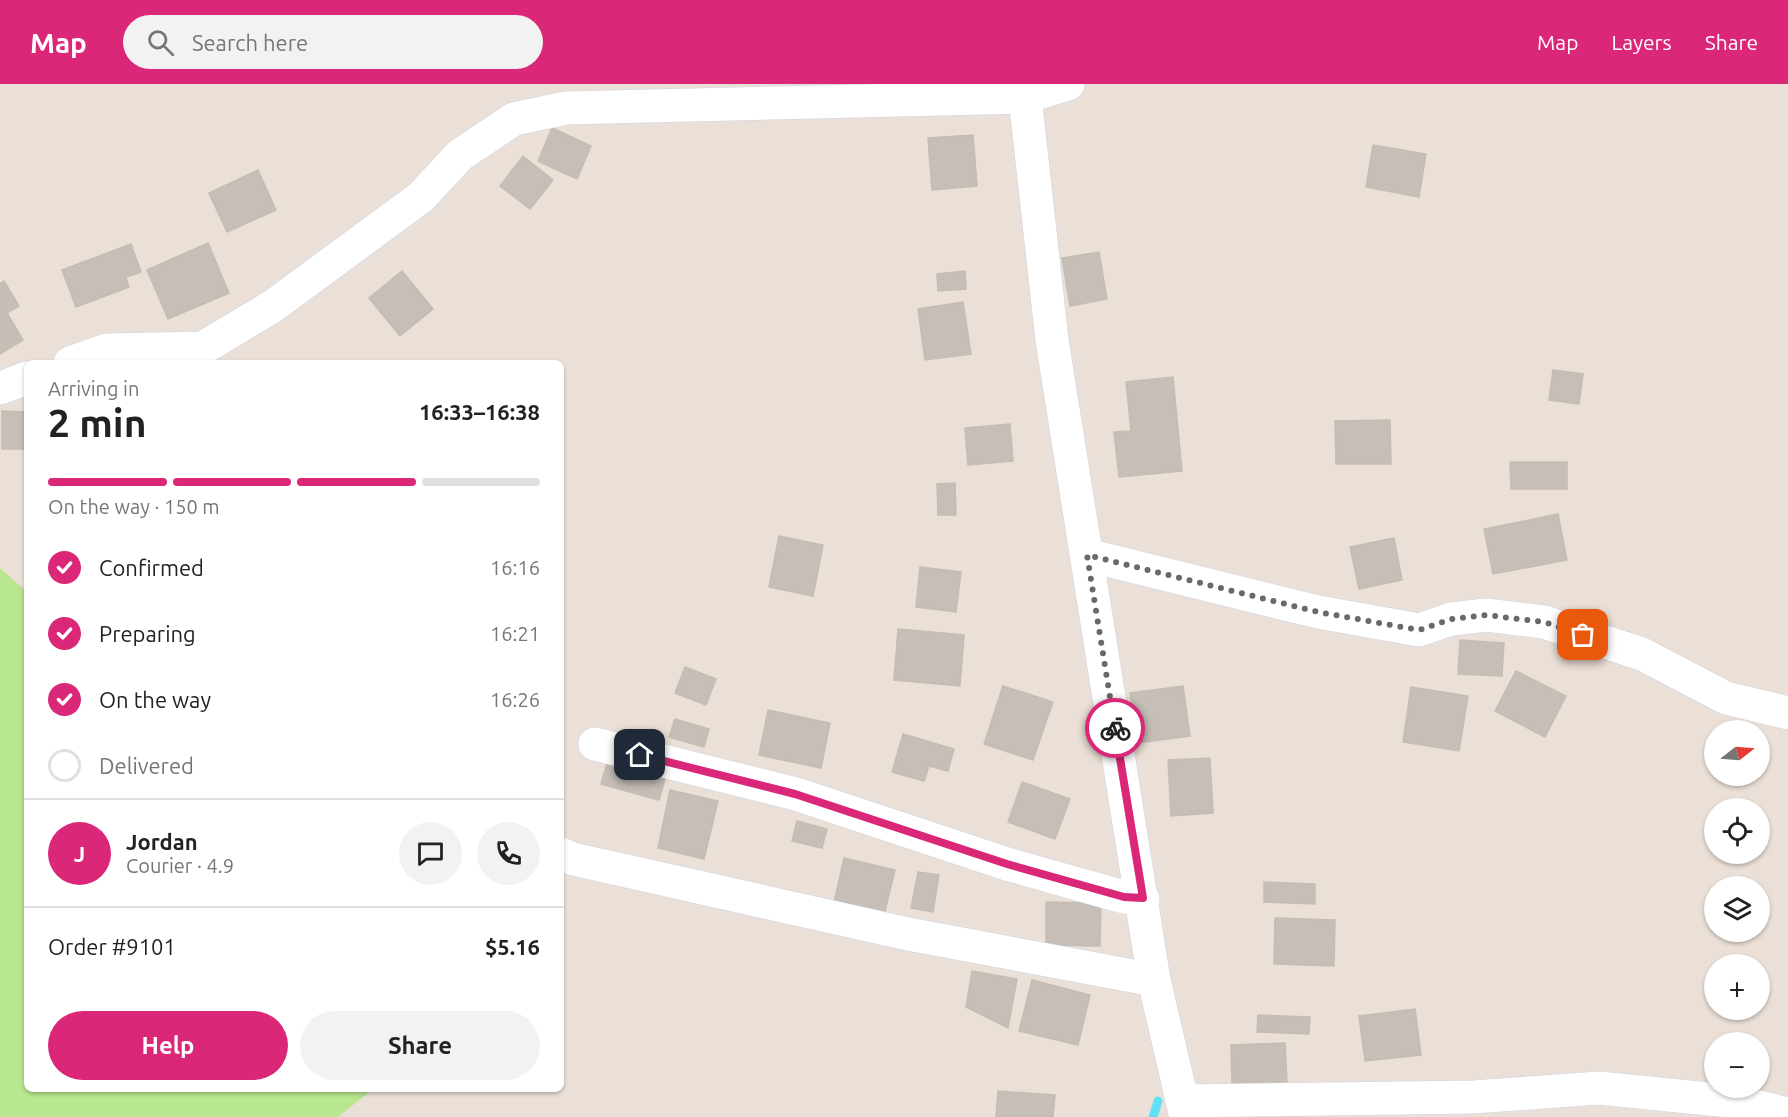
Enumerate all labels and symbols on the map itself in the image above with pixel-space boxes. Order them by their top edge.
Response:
pin [1557,609,1608,660]
courier [1085,698,1145,758]
north arrow [1704,720,1770,786]
pin [614,729,665,780]

